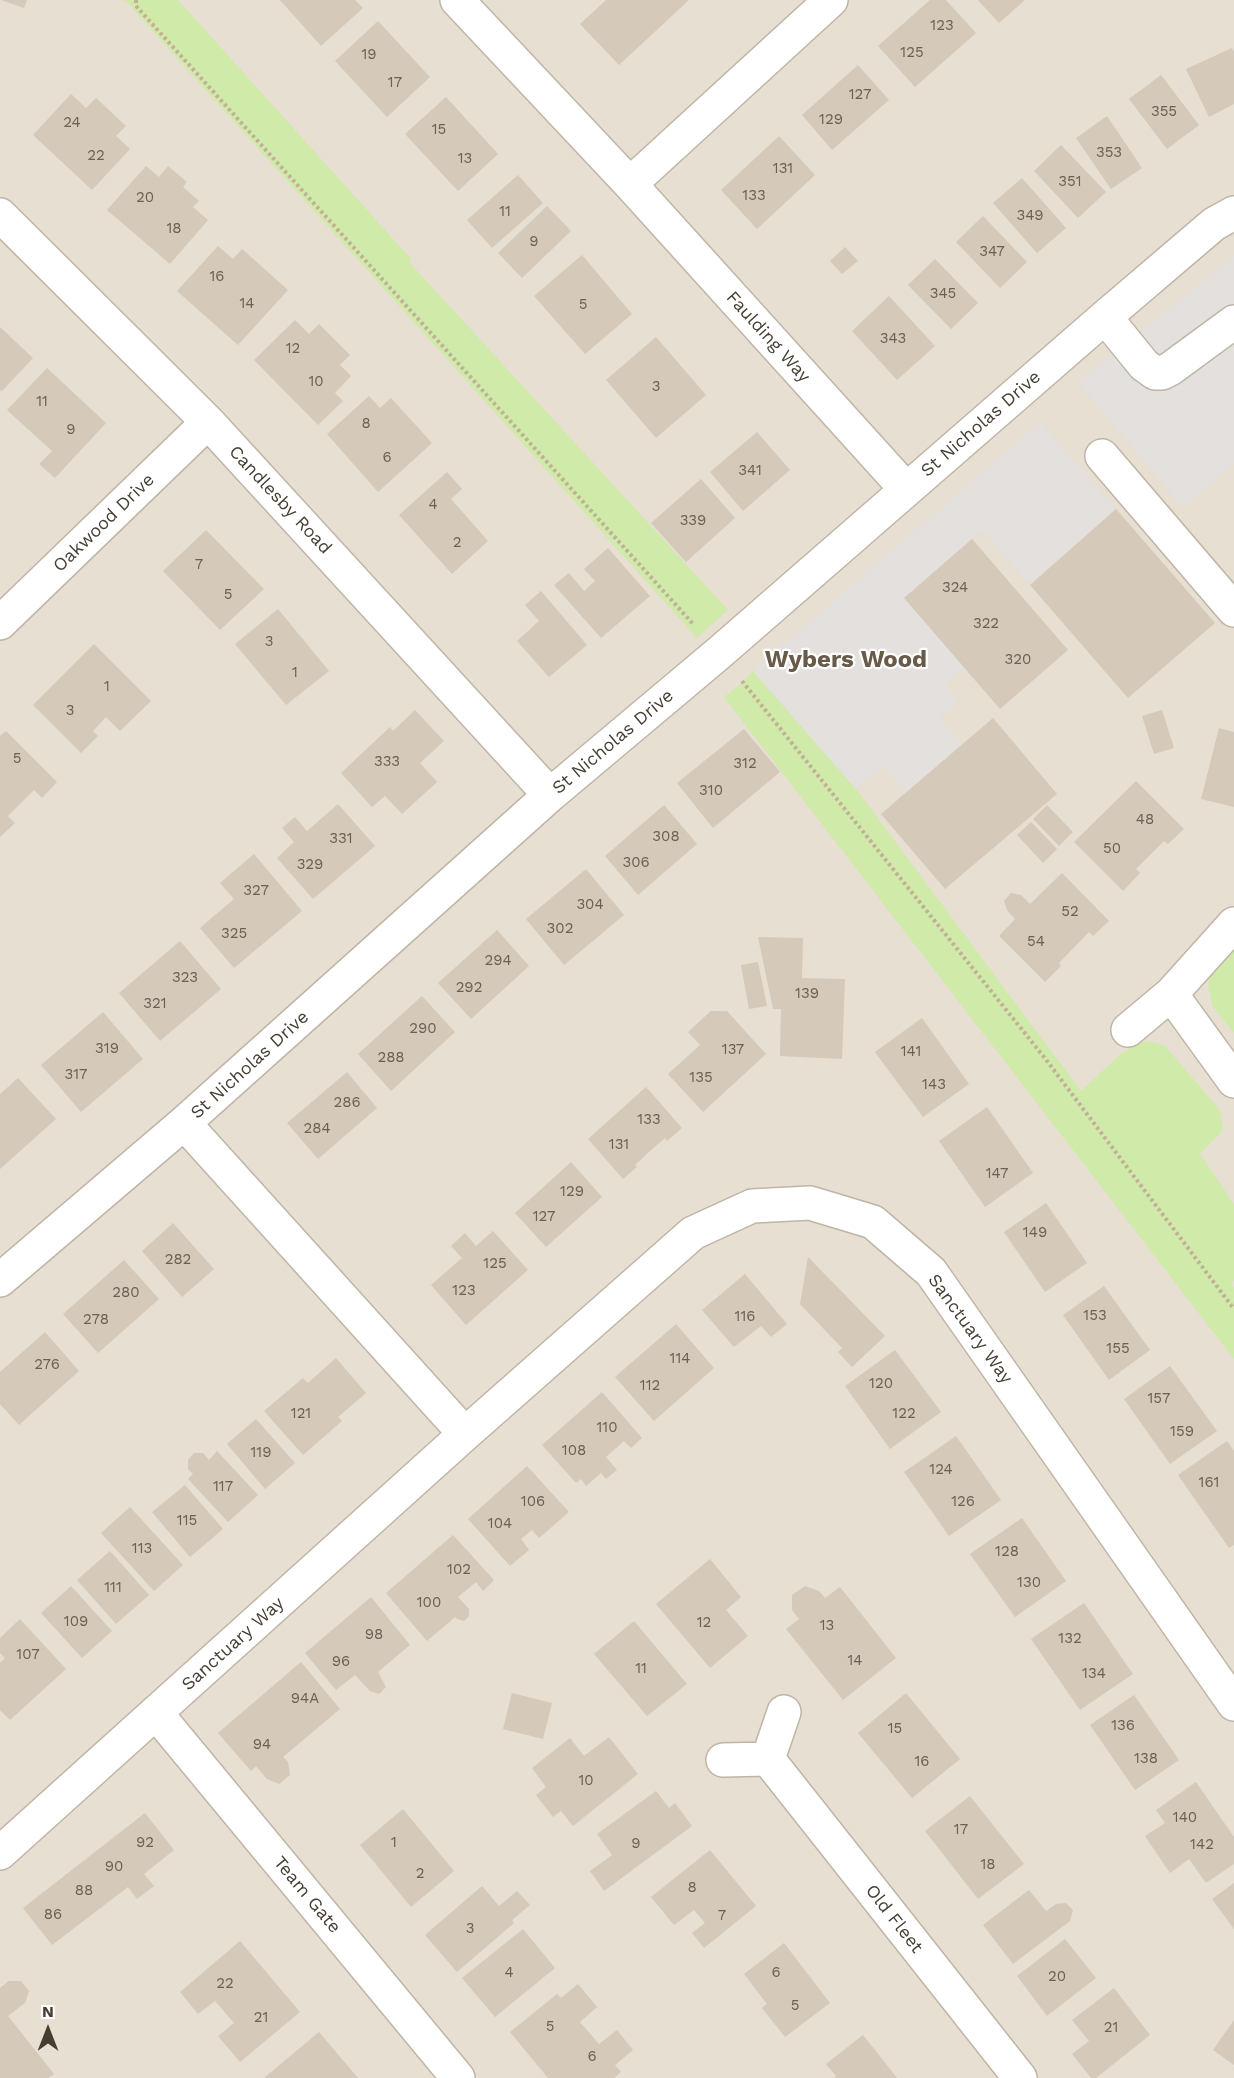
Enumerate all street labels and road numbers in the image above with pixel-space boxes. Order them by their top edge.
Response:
street label: Faulding Way [721,287,815,387]
street label: St Nicholas Drive [917,366,1045,482]
street label: Candlesby Road [224,441,336,559]
street label: Oakwood Drive [49,469,159,577]
street label: St Nicholas Drive [548,685,678,799]
street label: St Nicholas Drive [187,1006,313,1124]
street label: Sanctuary Way [923,1270,1017,1388]
street label: Sanctuary Way [178,1593,288,1695]
street label: Team Gate [269,1852,345,1938]
street label: Old Fleet [861,1880,927,1958]

